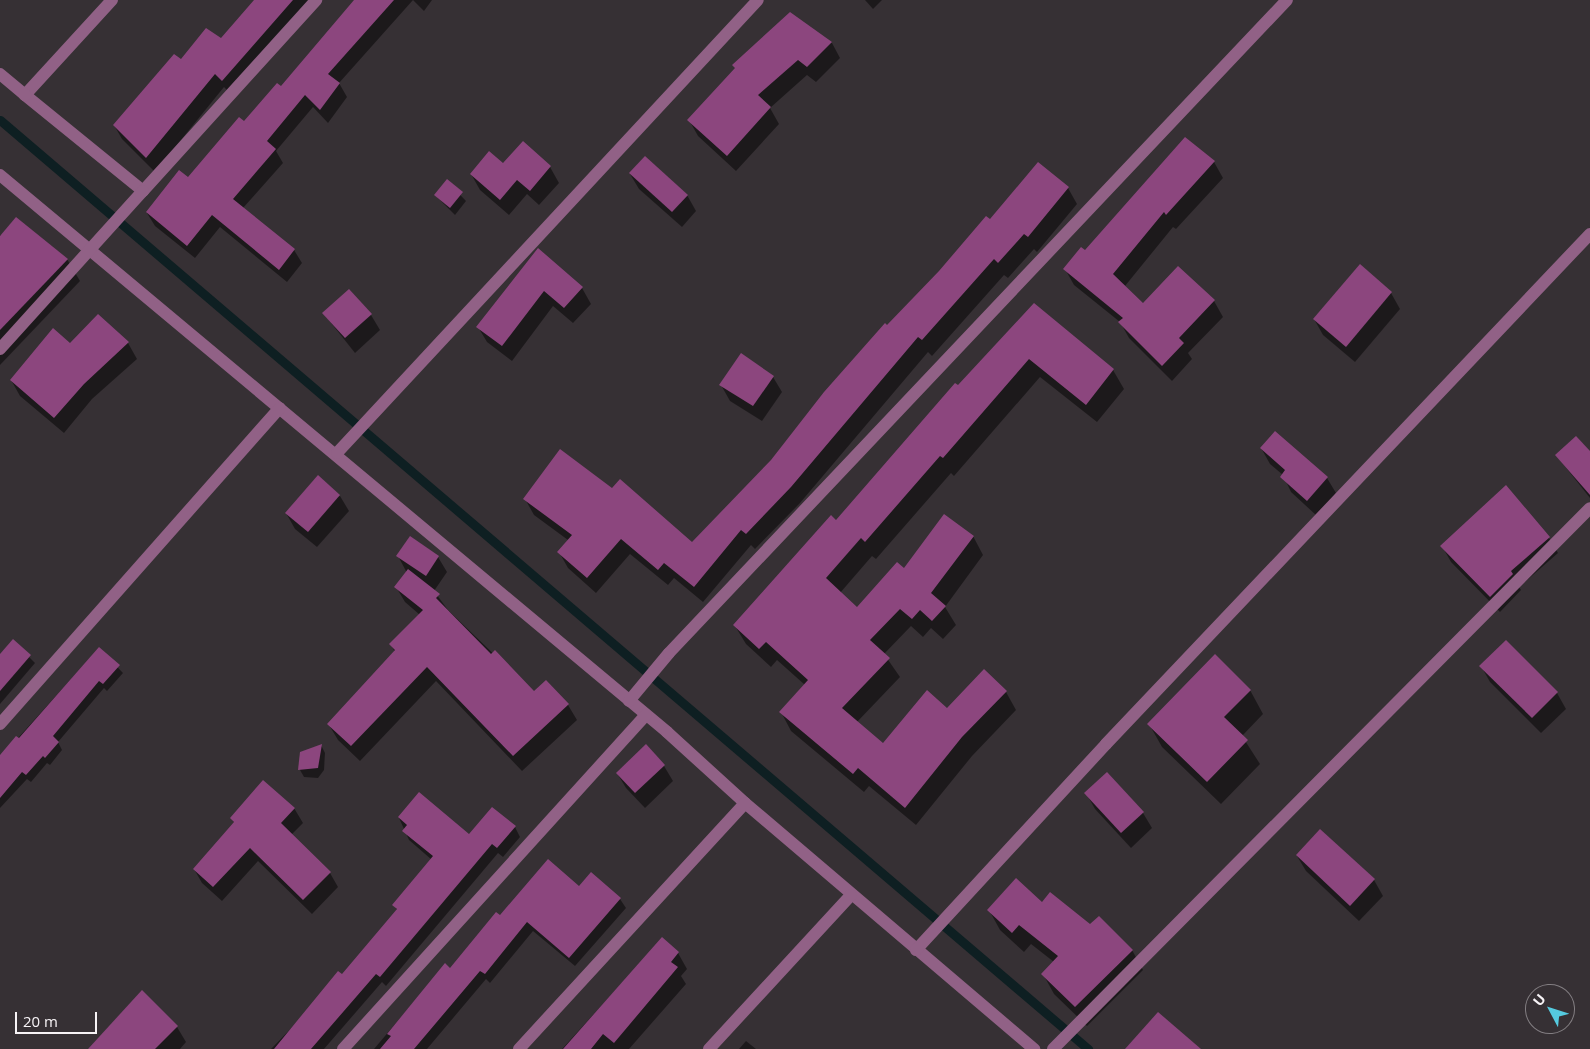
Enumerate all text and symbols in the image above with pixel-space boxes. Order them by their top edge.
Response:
north arrow [1525,984,1575,1034]
text: U [1528,990,1550,1010]
scale bar [18,1002,100,1034]
text: 20 m [23,1011,58,1031]

